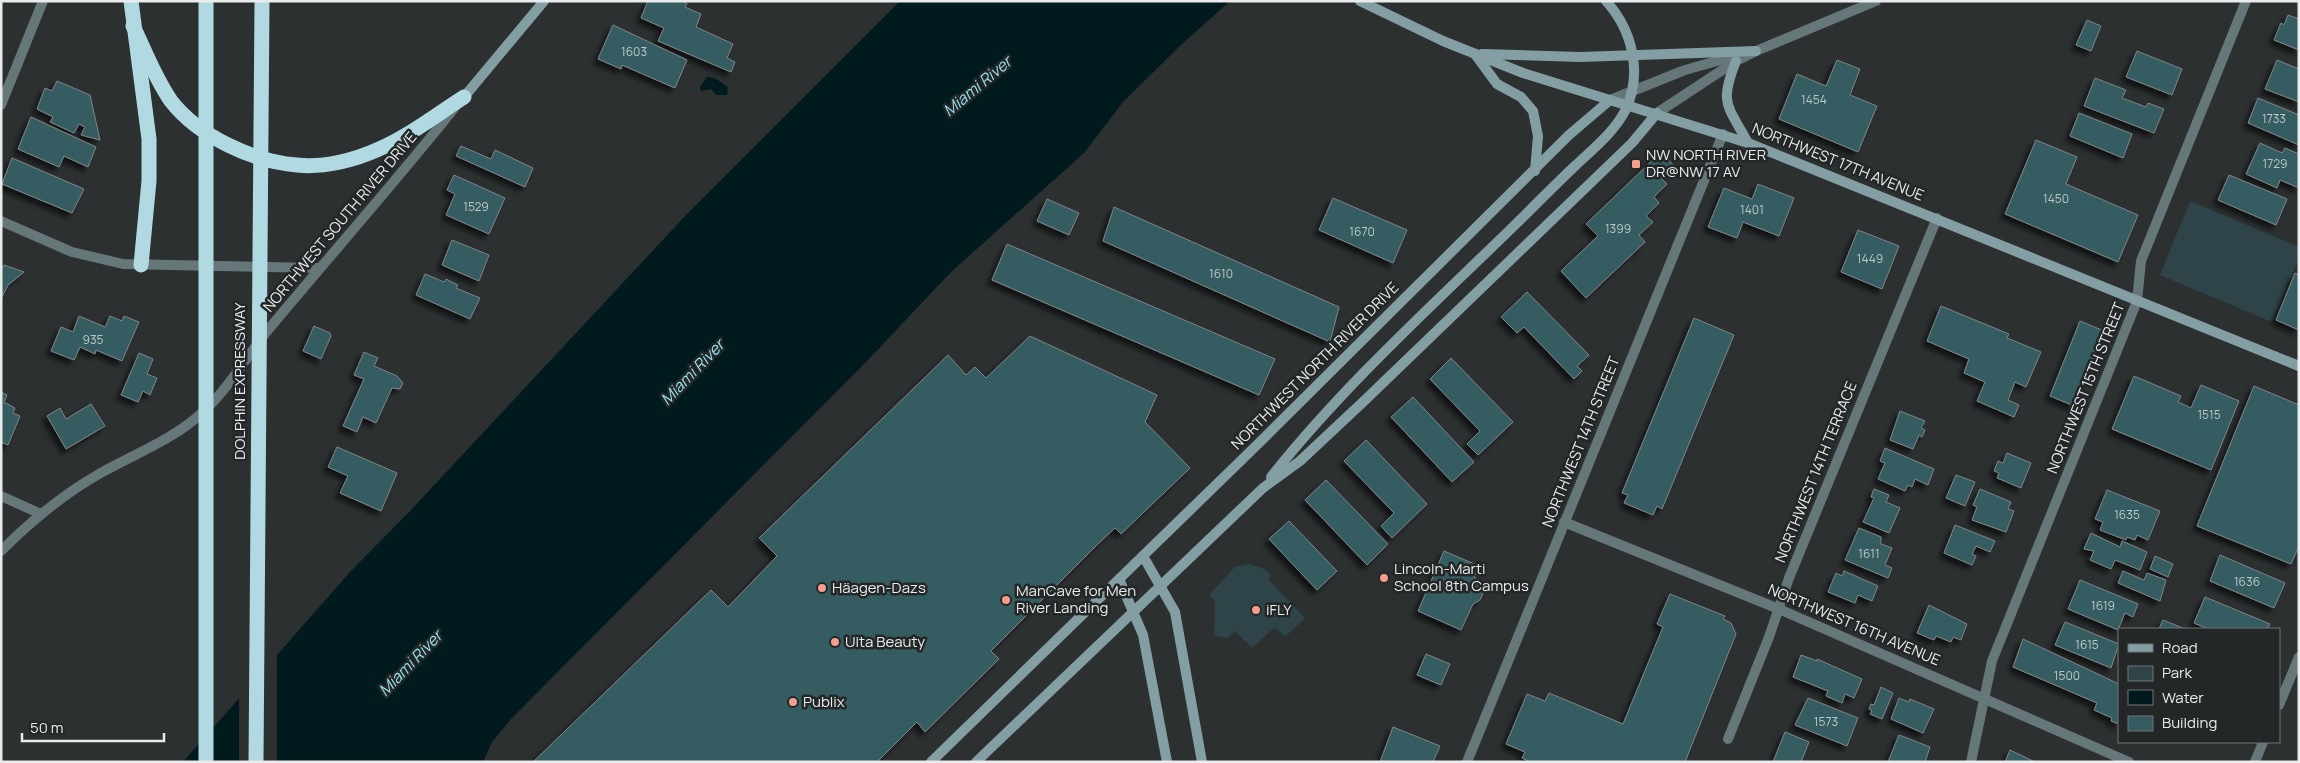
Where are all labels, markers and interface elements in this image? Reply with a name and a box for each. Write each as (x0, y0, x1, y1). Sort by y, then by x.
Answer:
house number: 1603 (621, 43, 647, 60)
water label: Miami River (938, 49, 1018, 121)
house number: 1454 (1801, 91, 1827, 108)
house number: 1733 (2262, 110, 2286, 127)
street label: NORTHWEST 17TH AVENUE (1749, 117, 1927, 206)
street label: NORTHWEST SOUTH RIVER DRIVE (258, 127, 421, 316)
place label: NW NORTH RIVER DR@NW 17 AV (1646, 144, 1766, 182)
house number: 1729 (2263, 155, 2288, 172)
marker: NW NORTH RIVER DR@NW 17 AV (1630, 158, 1642, 170)
house number: 1450 (2043, 190, 2069, 207)
house number: 1529 (463, 198, 489, 215)
house number: 1401 (1740, 201, 1764, 218)
house number: 1399 (1605, 220, 1631, 237)
house number: 1670 (1349, 223, 1375, 240)
house number: 1449 (1857, 250, 1883, 267)
house number: 1610 (1209, 265, 1233, 282)
street label: NORTHWEST NORTH RIVER DRIVE (1226, 277, 1403, 454)
street label: NORTHWEST 15TH STREET (2041, 299, 2130, 477)
street label: DOLPHIN EXPRESSWAY (229, 302, 250, 460)
house number: 935 (82, 331, 104, 348)
water label: Miami River (655, 333, 730, 410)
street label: NORTHWEST 14TH STREET (1537, 353, 1624, 530)
street label: NORTHWEST 14TH TERRACE (1770, 378, 1862, 566)
house number: 1515 (2197, 406, 2221, 423)
house number: 1635 (2114, 506, 2140, 523)
house number: 1611 (1858, 545, 1880, 562)
place label: Lincoln-Marti School 8th Campus (1394, 558, 1529, 596)
marker: Lincoln-Marti School 8th Campus (1378, 572, 1390, 584)
house number: 1636 (2234, 573, 2260, 590)
place label: Häagen-Dazs (832, 577, 926, 598)
street label: NORTHWEST 16TH AVENUE (1765, 579, 1944, 670)
place label: ManCave for Men River Landing (1016, 580, 1136, 618)
marker: Häagen-Dazs (816, 582, 828, 594)
marker: ManCave for Men River Landing (1000, 594, 1012, 606)
house number: 1619 (2091, 597, 2115, 614)
place label: iFLY (1266, 599, 1292, 620)
marker: iFLY (1250, 604, 1262, 616)
water label: Miami River (373, 624, 448, 701)
legend (2118, 628, 2280, 743)
place label: Ulta Beauty (845, 631, 925, 652)
marker: Ulta Beauty (829, 636, 841, 648)
house number: 1615 (2075, 636, 2099, 653)
text: Road (2162, 637, 2198, 658)
text: Park (2162, 662, 2192, 683)
house number: 1500 (2054, 667, 2080, 684)
text: Water (2162, 687, 2204, 708)
place label: Publix (803, 691, 845, 712)
marker: Publix (787, 696, 799, 708)
scale bar (22, 710, 165, 742)
text: Building (2162, 712, 2217, 733)
house number: 1573 (1814, 713, 1838, 730)
text: 50 m (30, 717, 64, 738)

